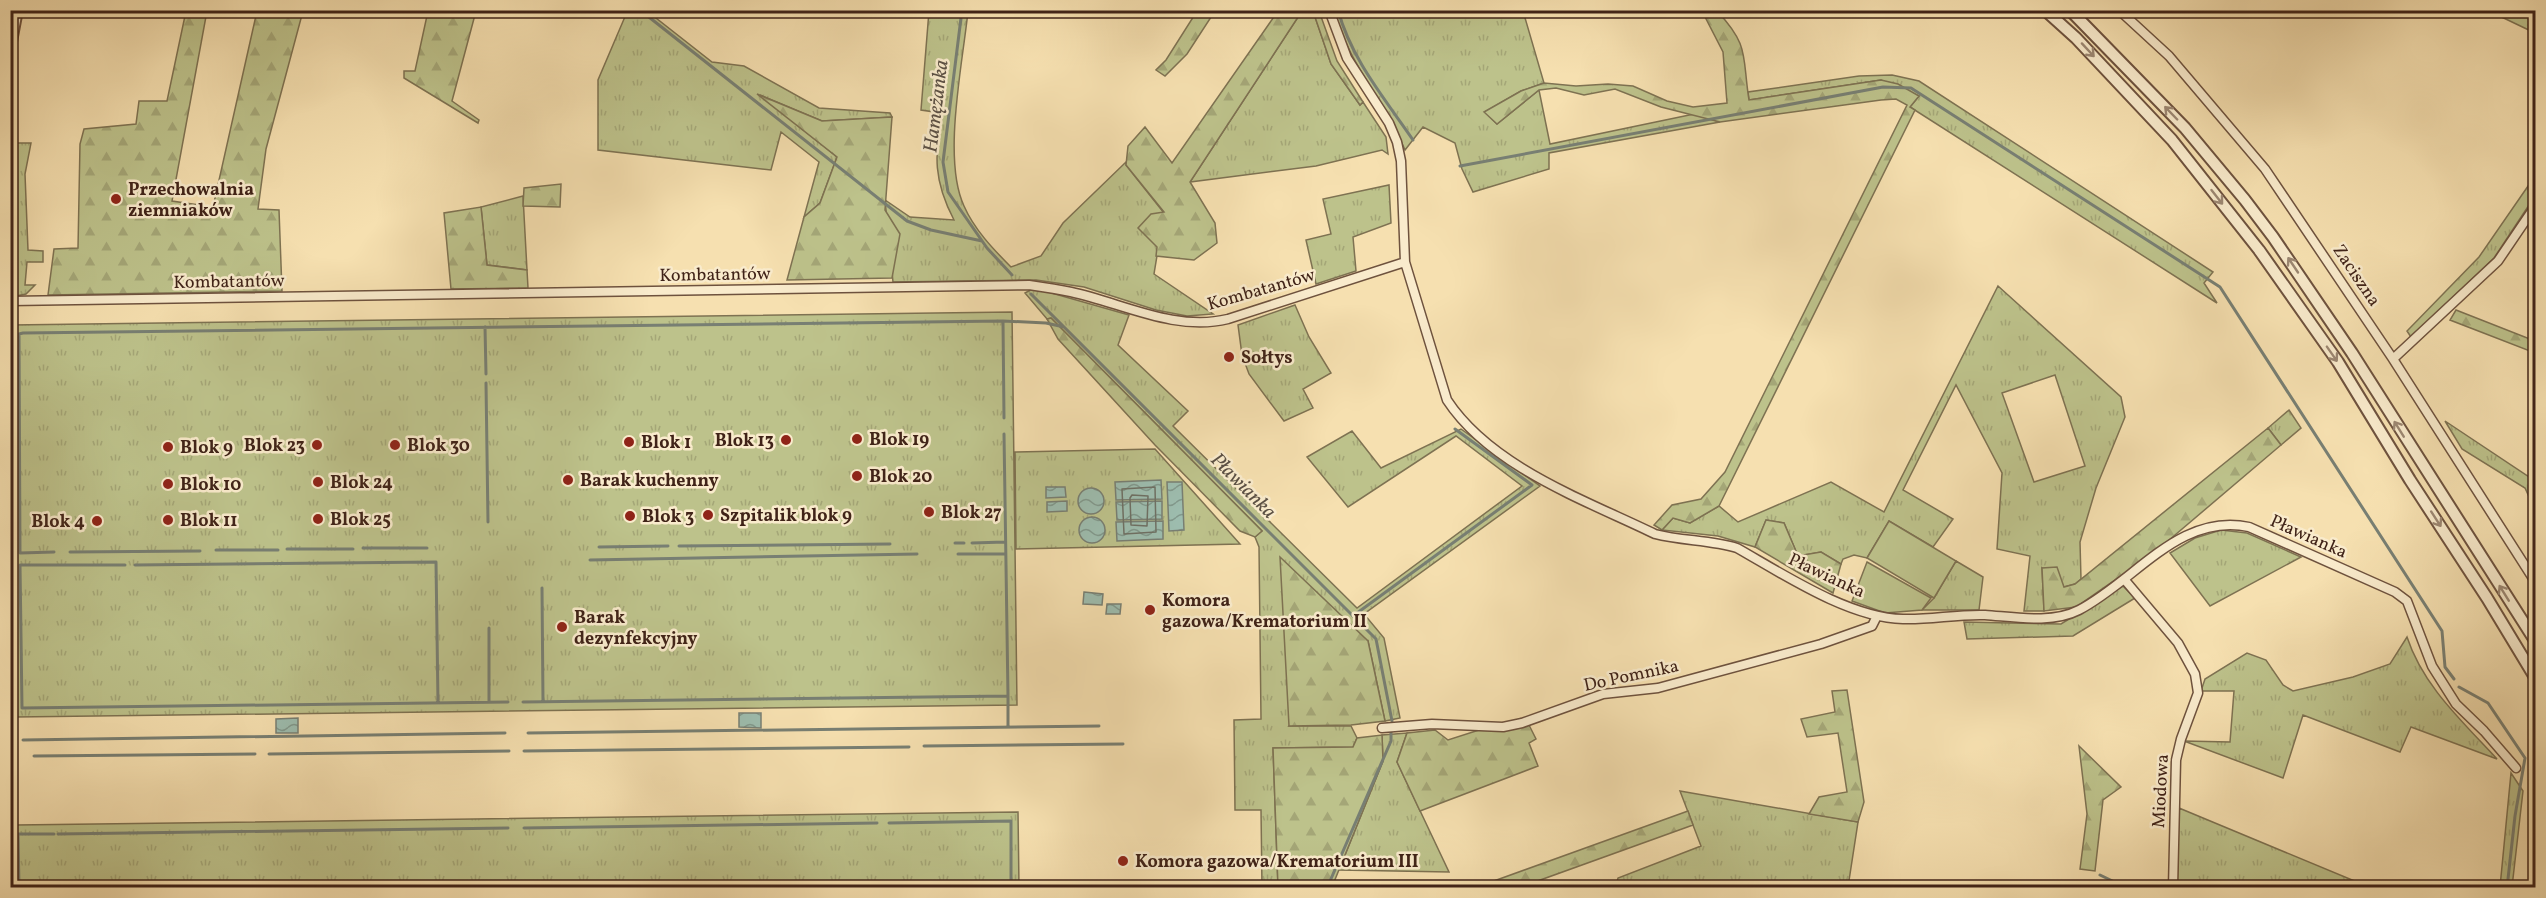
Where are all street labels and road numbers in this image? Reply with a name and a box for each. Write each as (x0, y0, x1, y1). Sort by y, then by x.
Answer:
street label: Zaciszna (2326, 240, 2386, 312)
street label: Kombatantów (659, 262, 771, 289)
street label: Kombatantów (1205, 263, 1318, 318)
street label: Kombatantów (173, 269, 285, 296)
street label: Pławianka (2266, 509, 2351, 565)
street label: Pławianka (1784, 548, 1869, 605)
street label: Do Pomnika (1581, 654, 1681, 699)
street label: Miodowa (2147, 753, 2176, 829)

